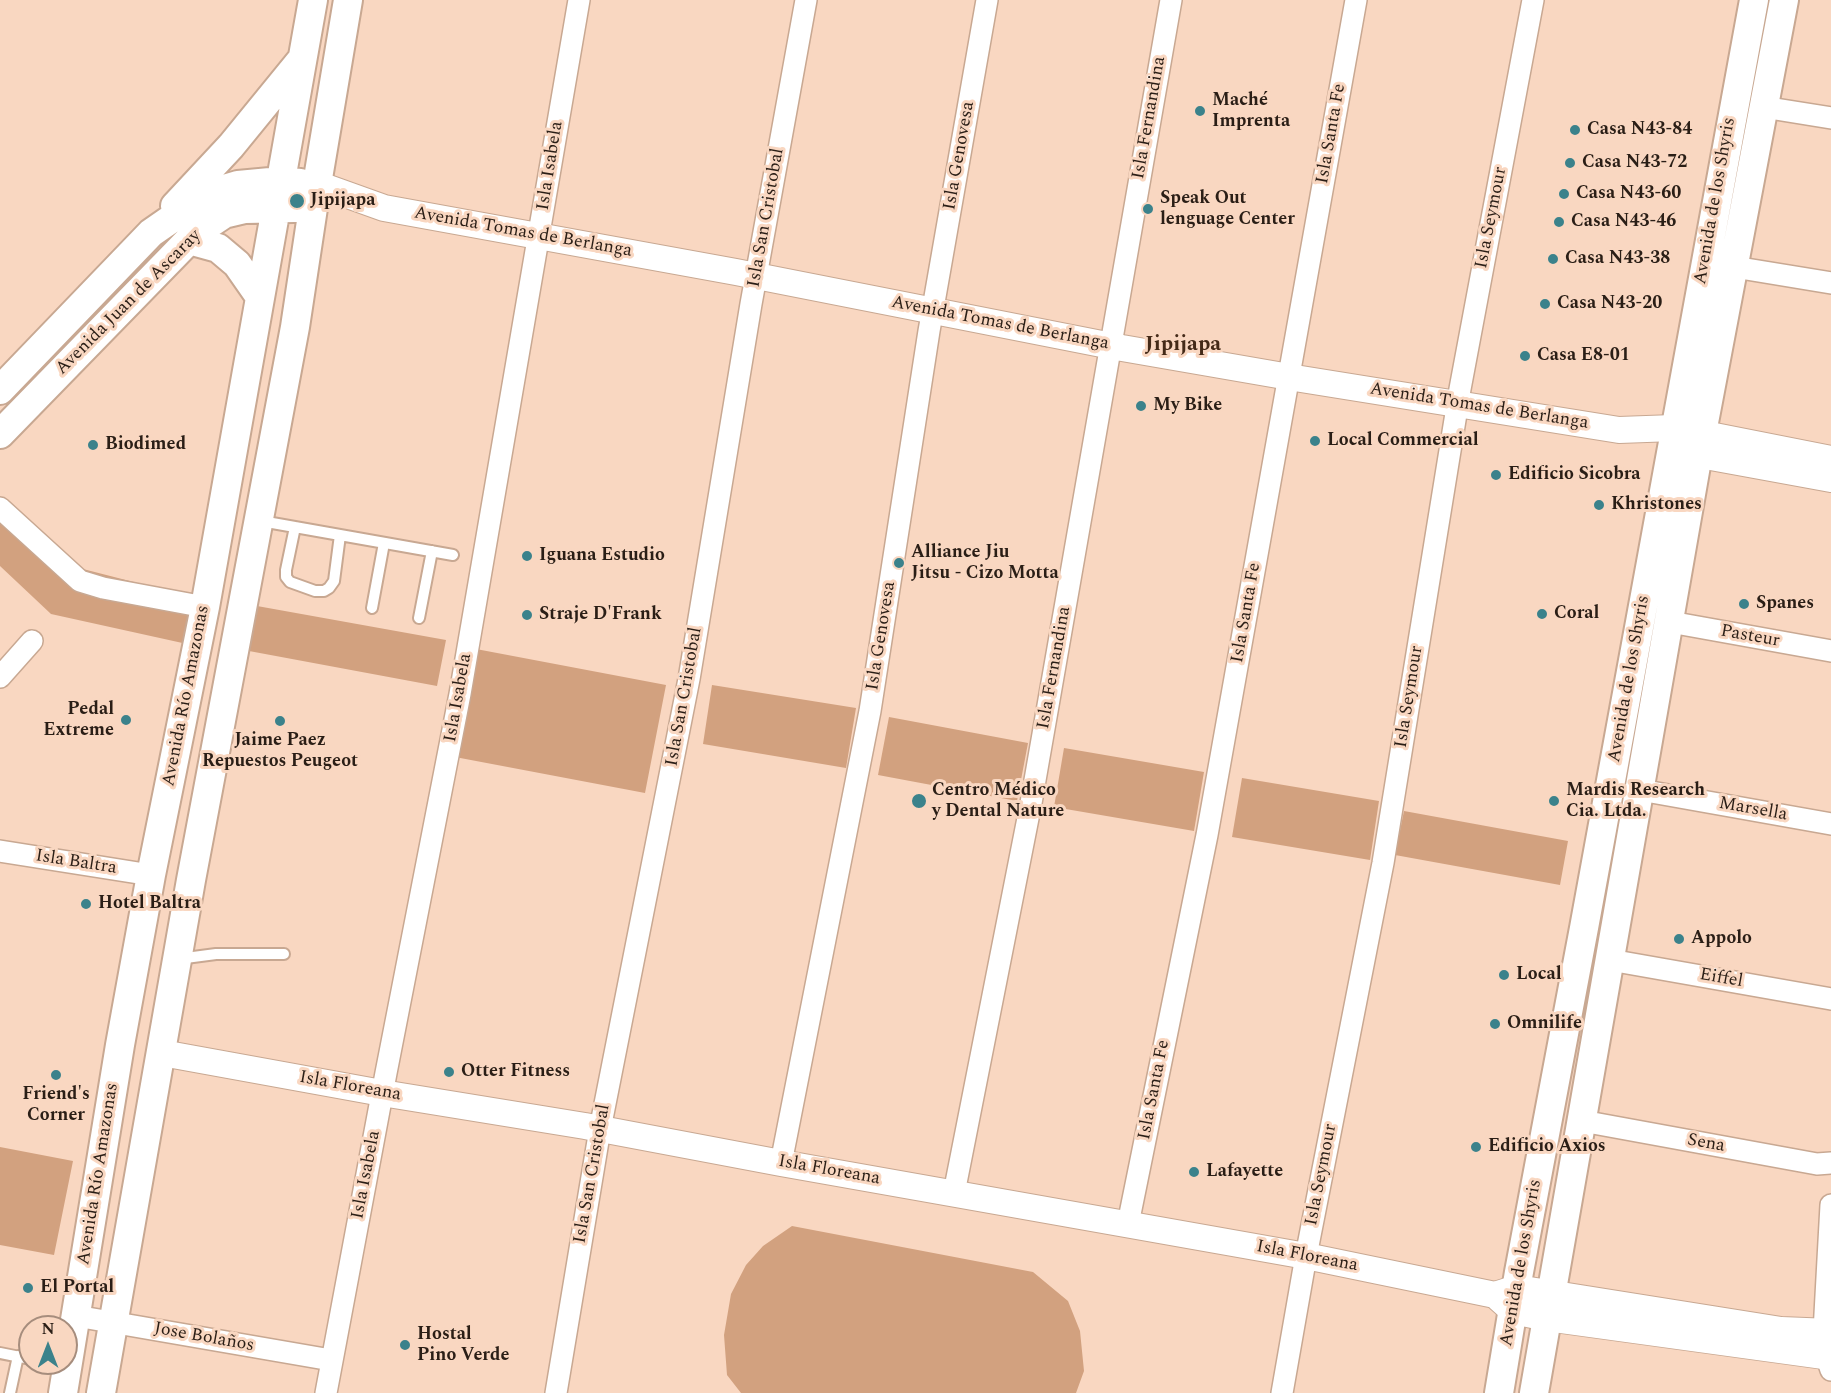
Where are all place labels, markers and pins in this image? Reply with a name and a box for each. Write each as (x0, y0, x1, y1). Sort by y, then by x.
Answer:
place label: Maché Imprenta (1212, 90, 1290, 132)
marker: Maché Imprenta (1193, 104, 1207, 118)
place label: Casa N43-84 (1587, 119, 1692, 141)
marker: Casa N43-84 (1568, 123, 1582, 137)
place label: Casa N43-72 (1582, 152, 1687, 174)
marker: Casa N43-72 (1563, 156, 1577, 170)
place label: Casa N43-60 (1576, 183, 1681, 205)
marker: Casa N43-60 (1557, 187, 1571, 201)
place label: Speak Out lenguage Center (1160, 188, 1295, 230)
place label: Jipijapa (310, 190, 375, 212)
marker: Jipijapa (288, 192, 306, 210)
marker: Speak Out lenguage Center (1141, 202, 1155, 216)
place label: Casa N43-46 (1571, 211, 1676, 233)
marker: Casa N43-46 (1552, 215, 1566, 229)
place label: Casa N43-38 (1565, 248, 1670, 270)
marker: Casa N43-38 (1546, 252, 1560, 266)
place label: Casa N43-20 (1557, 293, 1662, 315)
marker: Casa N43-20 (1538, 297, 1552, 311)
place label: Casa E8-01 (1537, 345, 1630, 367)
marker: Casa E8-01 (1518, 349, 1532, 363)
place label: My Bike (1153, 395, 1222, 417)
marker: My Bike (1134, 399, 1148, 413)
place label: Local Commercial (1327, 430, 1479, 452)
place label: Biodimed (105, 434, 186, 456)
marker: Local Commercial (1308, 434, 1322, 448)
marker: Biodimed (86, 438, 100, 452)
place label: Edificio Sicobra (1508, 464, 1641, 486)
marker: Edificio Sicobra (1489, 468, 1503, 482)
place label: Khristones (1611, 494, 1702, 516)
marker: Khristones (1592, 498, 1606, 512)
place label: Alliance Jiu Jitsu - Cizo Motta (911, 542, 1059, 584)
place label: Iguana Estudio (539, 545, 665, 567)
marker: Iguana Estudio (520, 549, 534, 563)
marker: Alliance Jiu Jitsu - Cizo Motta (892, 556, 906, 570)
place label: Spanes (1756, 593, 1814, 615)
marker: Spanes (1737, 597, 1751, 611)
place label: Coral (1554, 603, 1599, 625)
place label: Straje D'Frank (539, 604, 662, 626)
marker: Coral (1535, 607, 1549, 621)
marker: Straje D'Frank (520, 608, 534, 622)
place label: Pedal Extreme (43, 699, 114, 742)
marker: Pedal Extreme (119, 713, 133, 727)
marker: Jaime Paez Repuestos Peugeot (273, 714, 287, 728)
place label: Jaime Paez Repuestos Peugeot (202, 730, 358, 772)
place label: Centro Médico y Dental Nature (932, 780, 1064, 822)
place label: Mardis Research Cia. Ltda. (1566, 780, 1705, 822)
marker: Centro Médico y Dental Nature (910, 792, 928, 810)
marker: Mardis Research Cia. Ltda. (1547, 794, 1561, 808)
place label: Hotel Baltra (98, 893, 201, 915)
marker: Hotel Baltra (79, 897, 93, 911)
place label: Appolo (1691, 928, 1752, 950)
marker: Appolo (1672, 932, 1686, 946)
place label: Local (1516, 964, 1562, 986)
marker: Local (1497, 968, 1511, 982)
place label: Omnilife (1507, 1013, 1582, 1035)
marker: Omnilife (1488, 1017, 1502, 1031)
place label: Otter Fitness (461, 1061, 570, 1083)
marker: Otter Fitness (442, 1065, 456, 1079)
marker: Friend's Corner (49, 1068, 63, 1082)
place label: Friend's Corner (22, 1084, 90, 1126)
place label: Edificio Axios (1488, 1136, 1606, 1158)
marker: Edificio Axios (1469, 1140, 1483, 1154)
place label: Lafayette (1206, 1161, 1283, 1183)
marker: Lafayette (1187, 1165, 1201, 1179)
place label: El Portal (40, 1277, 114, 1299)
marker: El Portal (21, 1281, 35, 1295)
place label: Hostal Pino Verde (417, 1324, 509, 1366)
marker: Hostal Pino Verde (398, 1338, 412, 1352)

